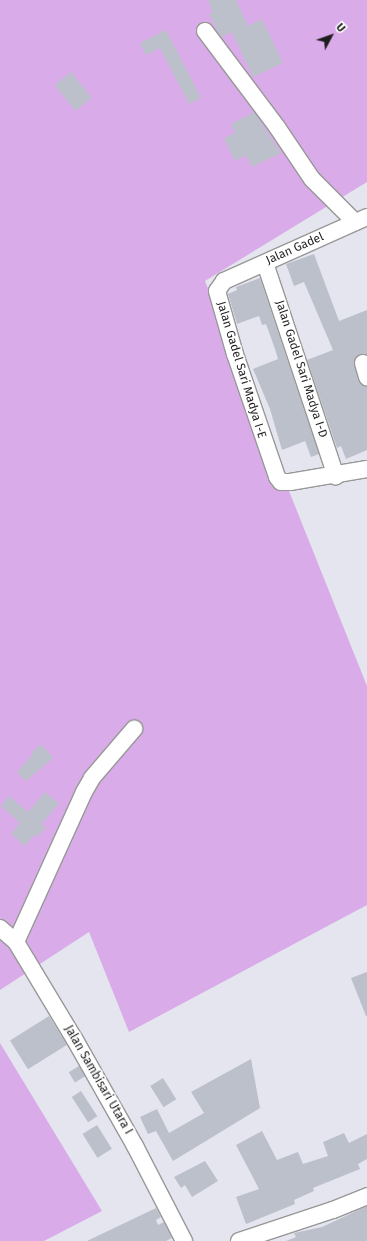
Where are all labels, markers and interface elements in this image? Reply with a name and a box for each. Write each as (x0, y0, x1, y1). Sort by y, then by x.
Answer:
north arrow (311, 16, 351, 56)
text: U (333, 21, 348, 35)
street label: Jalan Gadel (264, 230, 326, 268)
street label: Jalan Gadel Sari Madya I-D (272, 298, 330, 440)
street label: Jalan Gadel Sari Madya I-E (213, 300, 269, 440)
street label: Jalan Sambisari Utara I (61, 1023, 135, 1137)

